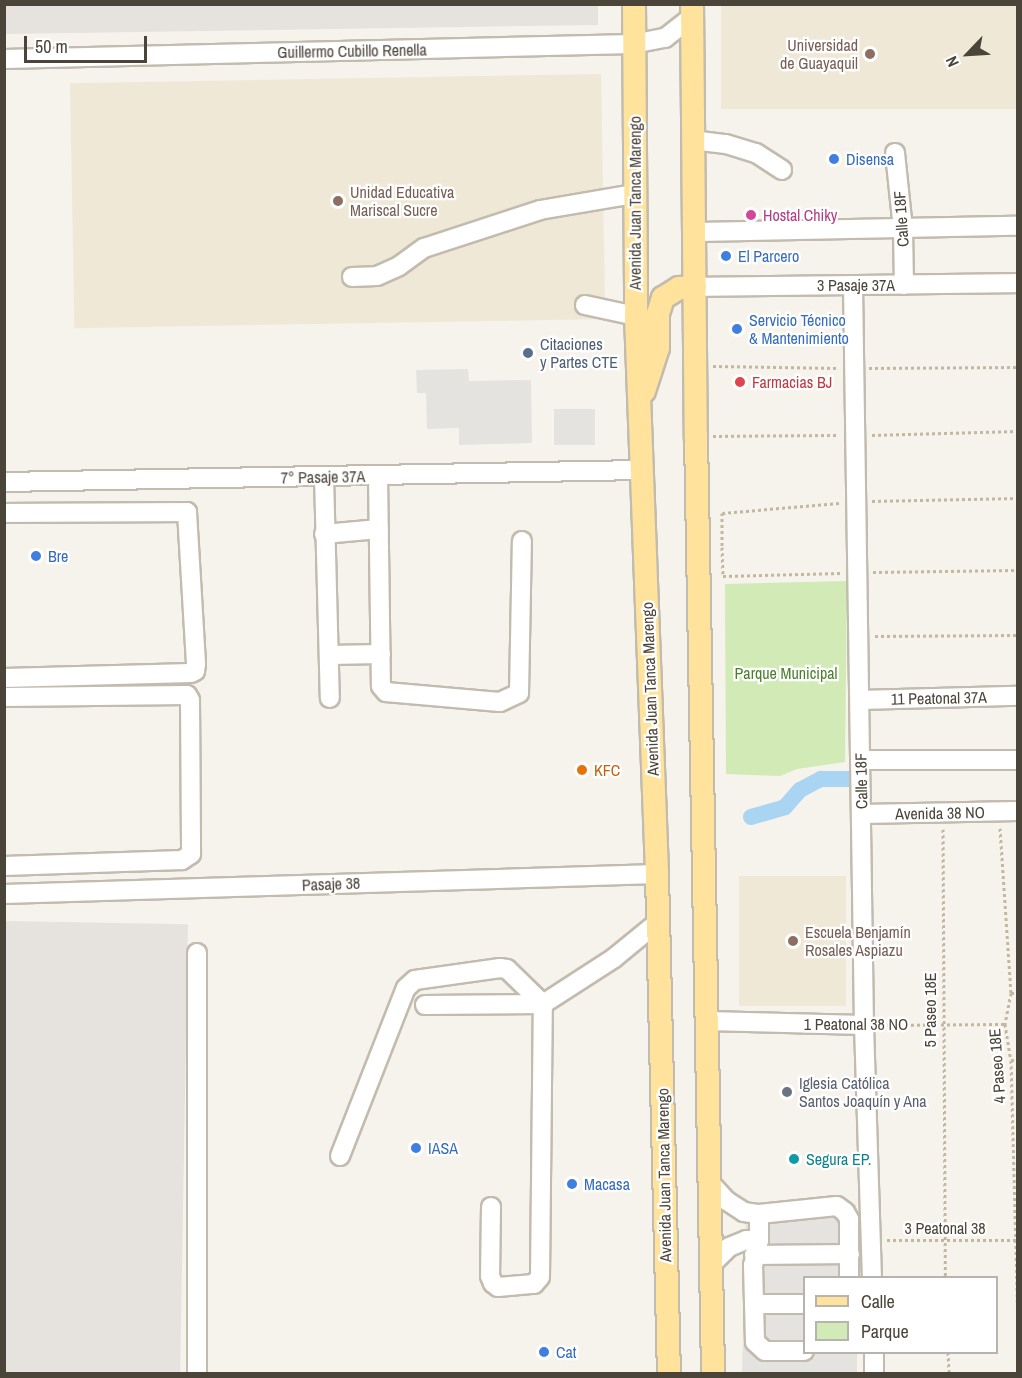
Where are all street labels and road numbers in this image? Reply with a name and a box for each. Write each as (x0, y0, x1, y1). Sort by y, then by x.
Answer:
street label: Guillermo Cubillo Renella (277, 40, 427, 62)
street label: Avenida Juan Tanca Marengo (625, 116, 645, 290)
street label: Calle 18F (889, 190, 913, 248)
street label: 3 Pasaje 37A (817, 275, 895, 295)
street label: 7° Pasaje 37A (281, 467, 365, 487)
street label: Avenida Juan Tanca Marengo (637, 602, 663, 776)
street label: 11 Peatonal 37A (891, 688, 987, 708)
street label: Calle 18F (851, 753, 871, 809)
street label: Avenida 38 NO (895, 803, 985, 823)
street label: Pasaje 38 (302, 873, 360, 895)
street label: 5 Paseo 18E (920, 972, 940, 1048)
street label: 1 Peatonal 38 NO (804, 1014, 908, 1034)
street label: 4 Paseo 18E (985, 1028, 1009, 1104)
street label: Avenida Juan Tanca Marengo (653, 1088, 675, 1262)
street label: 3 Peatonal 38 (905, 1218, 985, 1238)

